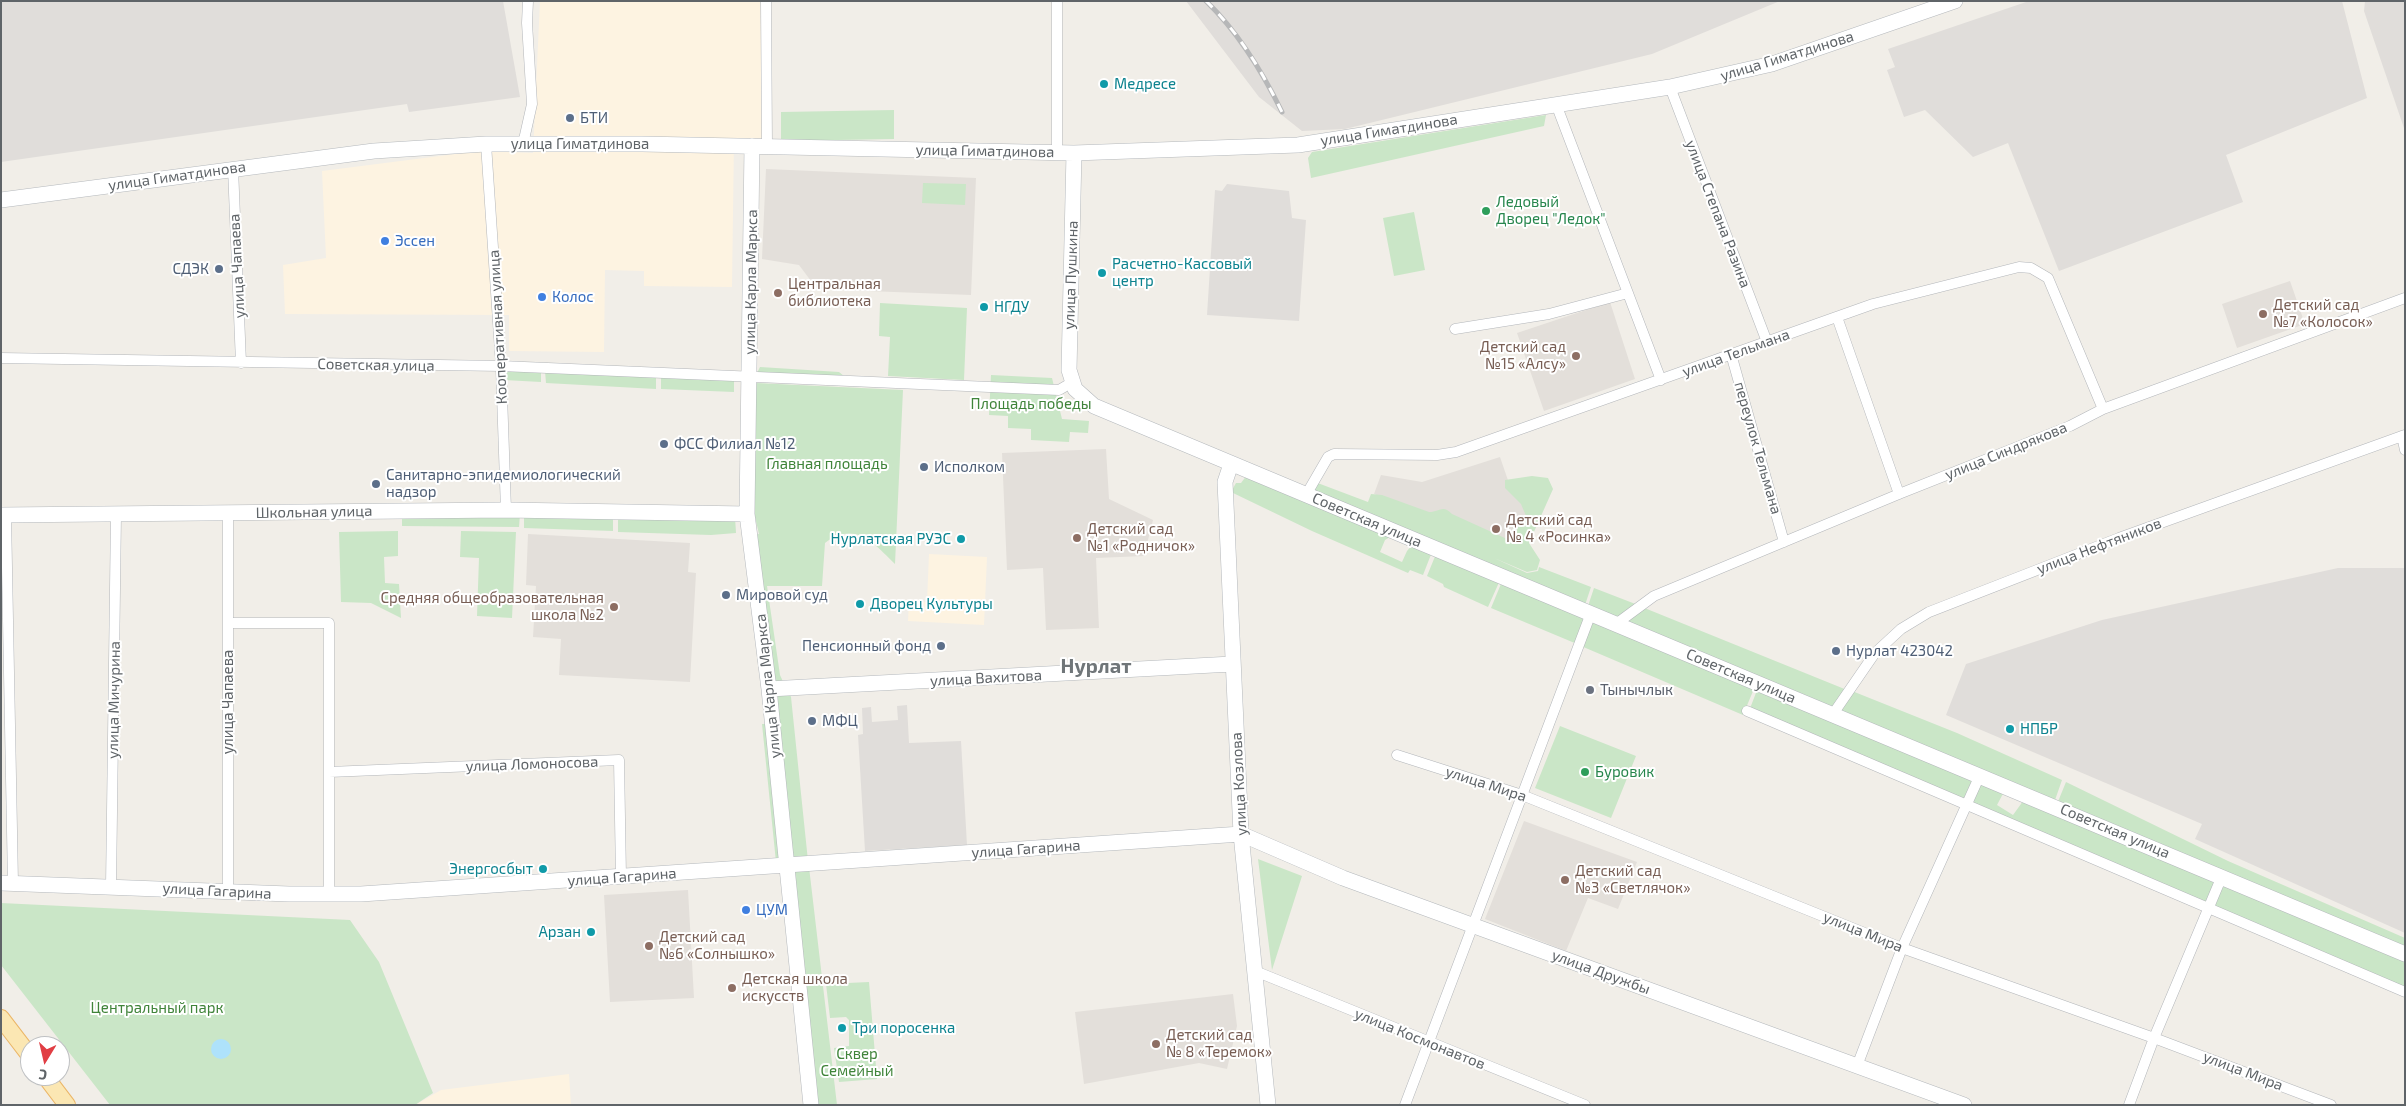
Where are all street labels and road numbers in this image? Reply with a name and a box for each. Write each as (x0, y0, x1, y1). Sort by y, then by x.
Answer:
street label: улица Гиматдинова (1718, 27, 1856, 85)
street label: улица Гиматдинова (1319, 110, 1459, 150)
street label: улица Гиматдинова (511, 135, 649, 153)
street label: улица Степана Разина (1682, 138, 1754, 290)
street label: улица Гиматдинова (916, 141, 1054, 161)
street label: улица Гиматдинова (107, 157, 247, 195)
street label: улица Карла Маркса (741, 209, 761, 355)
street label: улица Чапаева (225, 213, 249, 319)
street label: улица Пушкина (1060, 220, 1082, 330)
street label: Кооперативная улица (485, 249, 511, 405)
street label: улица Тельмана (1680, 325, 1792, 381)
street label: Советская улица (317, 355, 435, 375)
street label: переулок Тельмана (1730, 380, 1786, 516)
street label: улица Синдрякова (1942, 418, 2070, 484)
street label: Советская улица (1309, 489, 1425, 551)
street label: Школьная улица (255, 502, 373, 522)
street label: улица Нефтяников (2034, 514, 2164, 578)
street label: улица Карла Маркса (751, 613, 785, 759)
street label: улица Мичурина (104, 641, 124, 759)
street label: Советская улица (1683, 645, 1799, 707)
street label: улица Чапаева (219, 650, 237, 754)
street label: улица Вахитова (930, 666, 1042, 690)
street label: улица Козлова (1227, 732, 1251, 836)
street label: улица Ломоносова (465, 753, 599, 775)
street label: улица Мира (1443, 762, 1529, 806)
street label: Советская улица (2057, 800, 2173, 862)
street label: улица Гагарина (971, 836, 1081, 862)
street label: улица Гагарина (567, 864, 677, 890)
street label: улица Гагарина (162, 879, 272, 903)
street label: улица Мира (1821, 908, 1905, 956)
street label: улица Дружбы (1549, 946, 1653, 998)
street label: улица Космонавтов (1352, 1005, 1488, 1073)
street label: улица Мира (2200, 1048, 2286, 1094)

